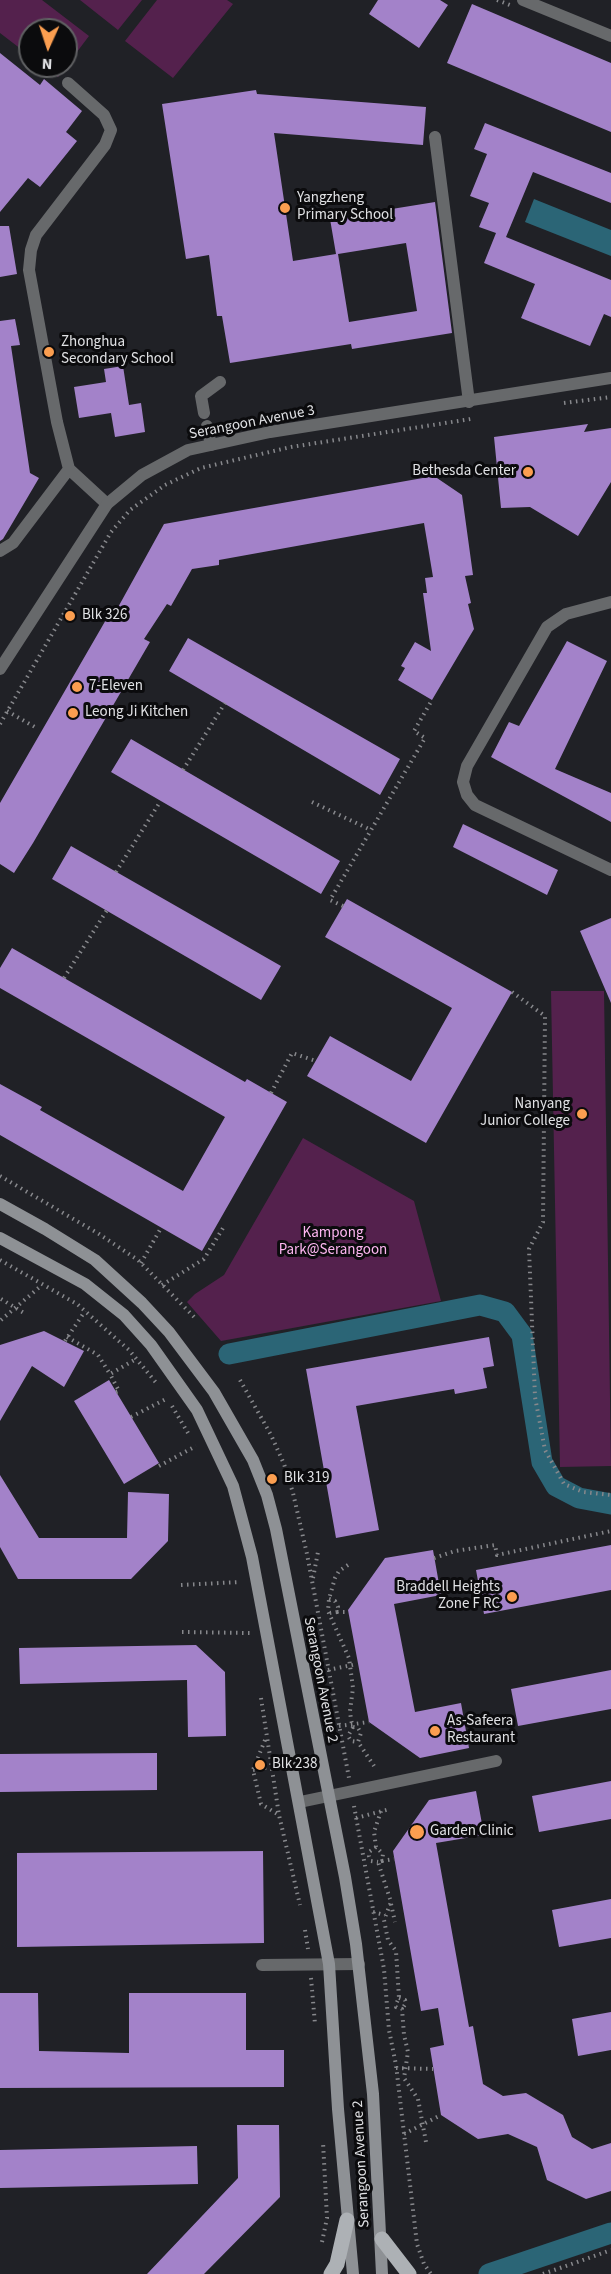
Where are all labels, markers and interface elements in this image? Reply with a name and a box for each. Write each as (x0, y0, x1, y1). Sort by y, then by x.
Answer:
north arrow (18, 18, 78, 78)
text: N (41, 53, 53, 75)
place label: Yangzheng Primary School (297, 190, 393, 225)
marker: Yangzheng Primary School (278, 201, 292, 215)
place label: Zhonghua Secondary School (61, 334, 174, 369)
marker: Zhonghua Secondary School (42, 345, 56, 359)
street label: Serangoon Avenue 3 (188, 402, 316, 444)
place label: Bethesda Center (412, 463, 516, 481)
marker: Bethesda Center (521, 465, 535, 479)
place label: Blk 326 (82, 607, 127, 625)
marker: Blk 326 (63, 609, 77, 623)
place label: 7-Eleven (89, 678, 143, 696)
marker: 7-Eleven (70, 680, 84, 694)
place label: Leong Ji Kitchen (85, 704, 188, 722)
marker: Leong Ji Kitchen (66, 706, 80, 720)
place label: Nanyang Junior College (480, 1096, 570, 1131)
marker: Nanyang Junior College (575, 1107, 589, 1121)
park label: Kampong Park@Serangoon (279, 1225, 387, 1260)
place label: Blk 319 (284, 1470, 329, 1488)
marker: Blk 319 (265, 1472, 279, 1486)
place label: Braddell Heights Zone F RC (396, 1579, 500, 1614)
marker: Braddell Heights Zone F RC (505, 1590, 519, 1604)
street label: Serangoon Avenue 2 (299, 1616, 341, 1744)
place label: As-Safeera Restaurant (447, 1713, 515, 1748)
marker: As-Safeera Restaurant (428, 1724, 442, 1738)
place label: Blk 238 (272, 1756, 317, 1774)
marker: Blk 238 (253, 1758, 267, 1772)
marker: Garden Clinic (408, 1823, 426, 1841)
place label: Garden Clinic (430, 1823, 514, 1841)
street label: Serangoon Avenue 2 (350, 2100, 374, 2228)

